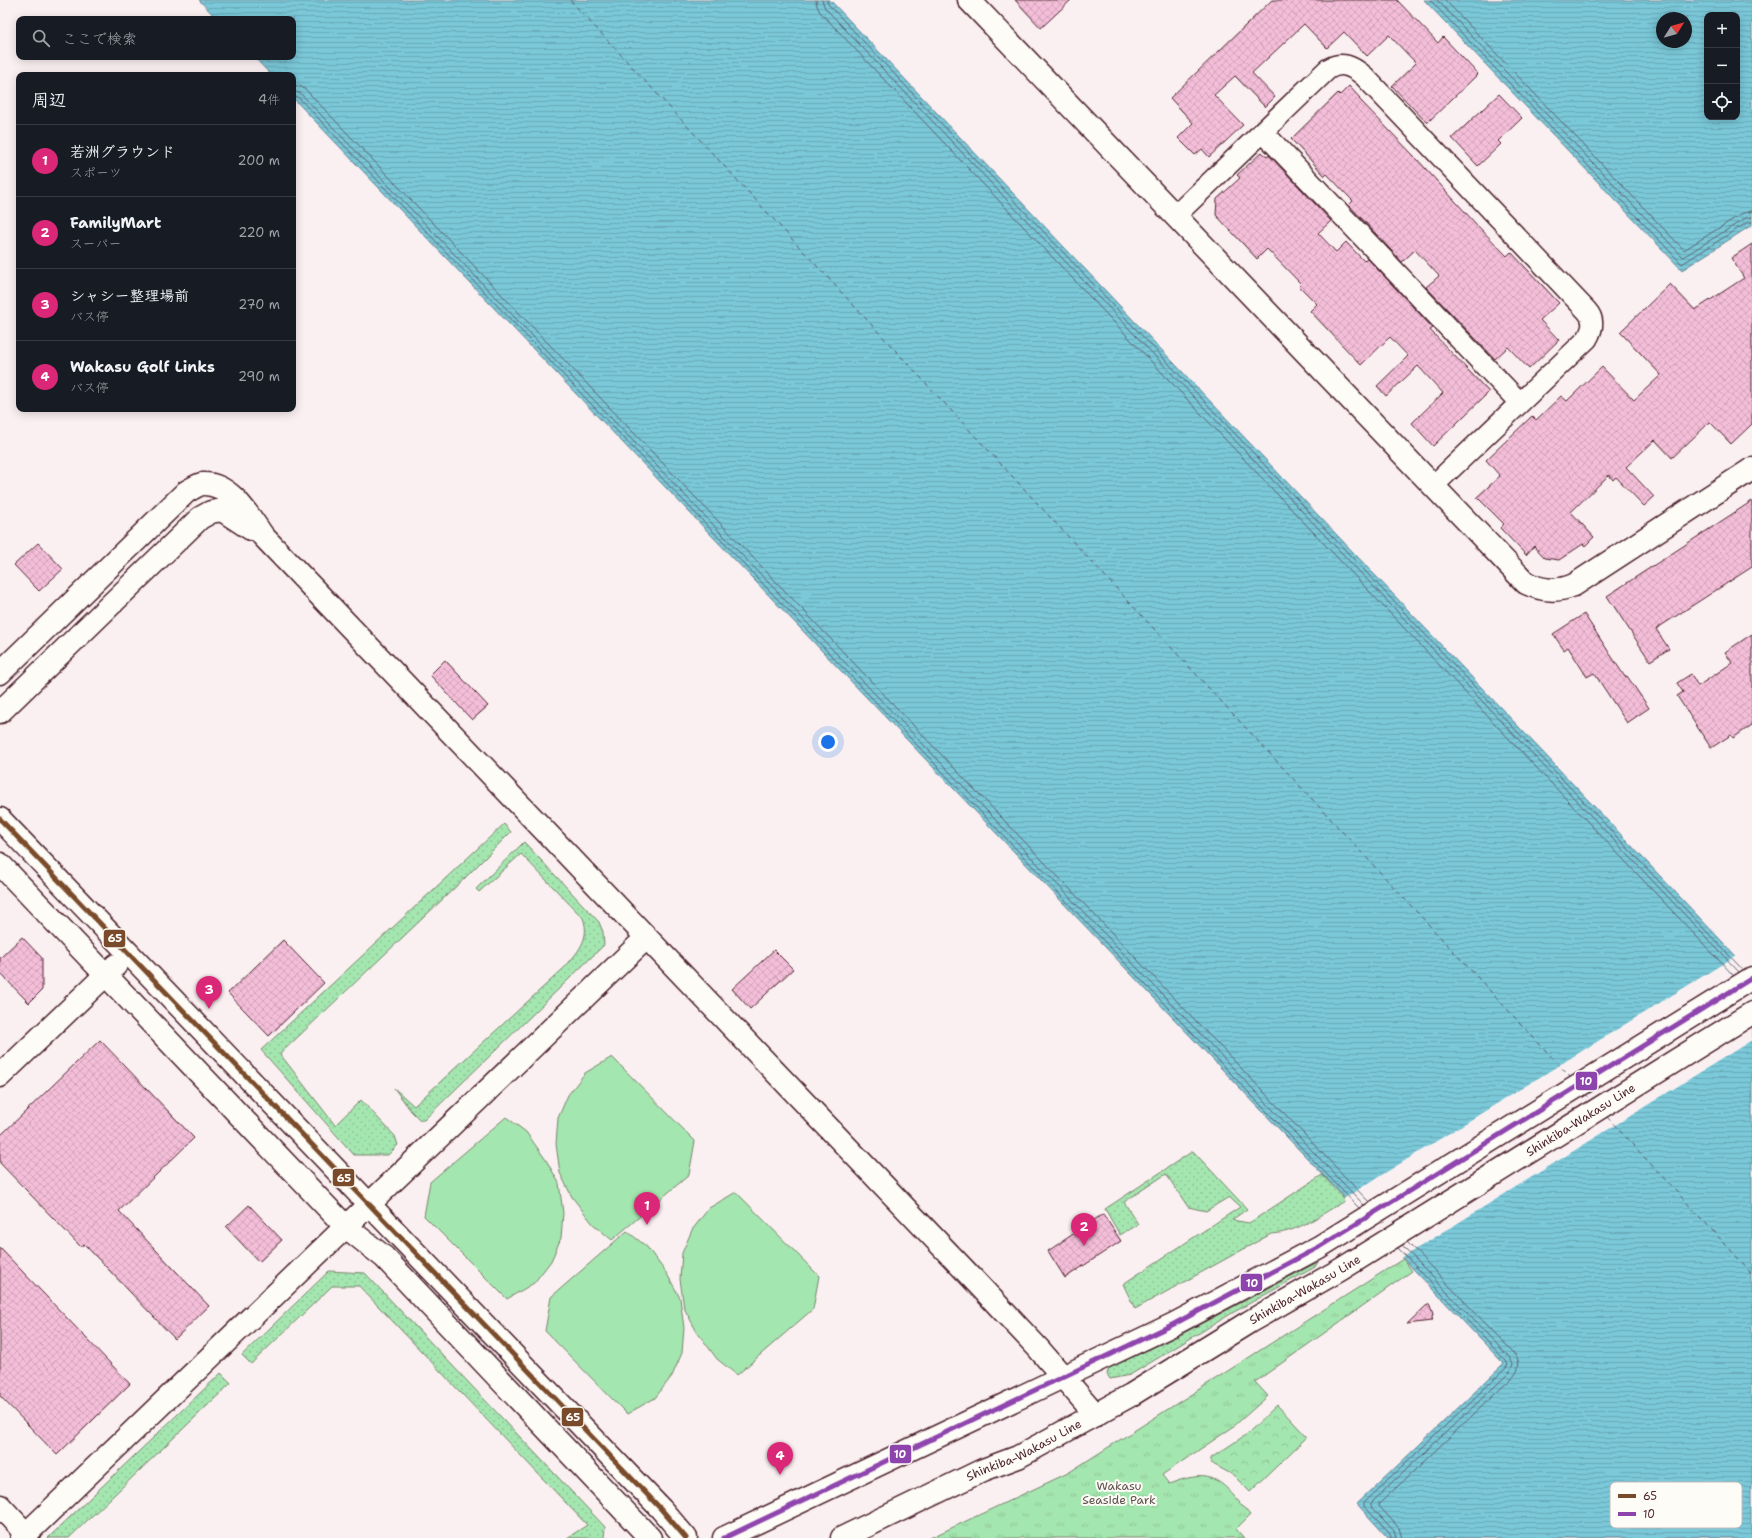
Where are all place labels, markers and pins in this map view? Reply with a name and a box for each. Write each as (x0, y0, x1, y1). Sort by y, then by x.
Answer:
pin: 3 (196, 976, 222, 1009)
pin: 1 (634, 1192, 660, 1225)
pin: 2 (1071, 1213, 1097, 1246)
pin: 4 (767, 1442, 793, 1475)

